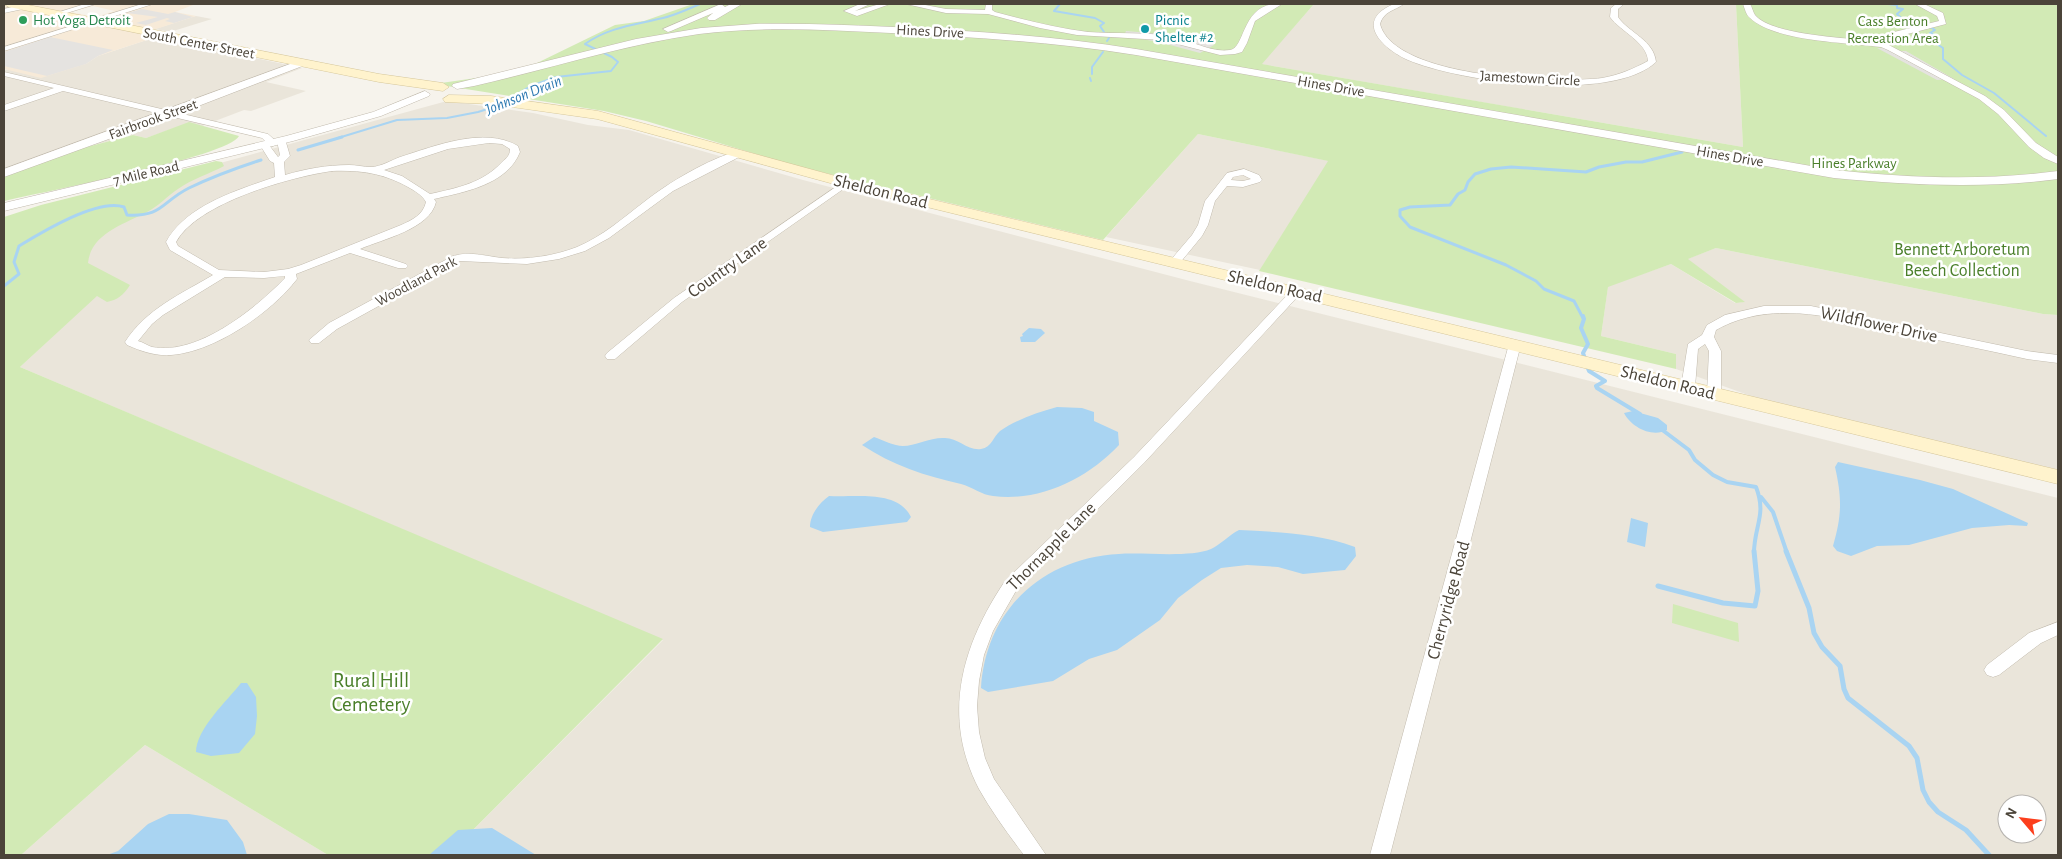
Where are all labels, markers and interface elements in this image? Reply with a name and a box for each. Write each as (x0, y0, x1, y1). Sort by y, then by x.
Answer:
place label: Hot Yoga Detroit (33, 13, 131, 28)
place label: Picnic Shelter #2 (1155, 13, 1214, 45)
marker: Hot Yoga Detroit (17, 14, 29, 26)
park label: Cass Benton Recreation Area (1847, 14, 1939, 46)
street label: Hines Drive (896, 22, 964, 41)
marker: Picnic Shelter #2 (1139, 23, 1151, 35)
street label: South Center Street (142, 25, 256, 62)
street label: Jamestown Circle (1479, 68, 1581, 89)
water label: Johnson Drain (482, 72, 564, 118)
street label: Hines Drive (1296, 73, 1366, 100)
street label: Fairbrook Street (107, 96, 200, 142)
street label: Hines Drive (1695, 143, 1765, 170)
park label: Hines Parkway (1811, 156, 1897, 171)
street label: 7 Mile Road (112, 159, 181, 188)
street label: Sheldon Road (832, 172, 930, 212)
street label: Country Lane (685, 234, 770, 302)
park label: Bennett Arboretum Beech Collection (1894, 241, 2030, 280)
street label: Woodland Park (373, 254, 459, 309)
street label: Sheldon Road (1226, 267, 1324, 307)
street label: Wildflower Drive (1819, 304, 1939, 346)
street label: Sheldon Road (1619, 363, 1717, 403)
street label: Thornapple Lane (1004, 499, 1100, 595)
street label: Cherryridge Road (1424, 539, 1473, 661)
park label: Rural Hill Cemetery (332, 670, 410, 715)
north arrow (1997, 794, 2047, 844)
text: N (2003, 806, 2020, 821)

